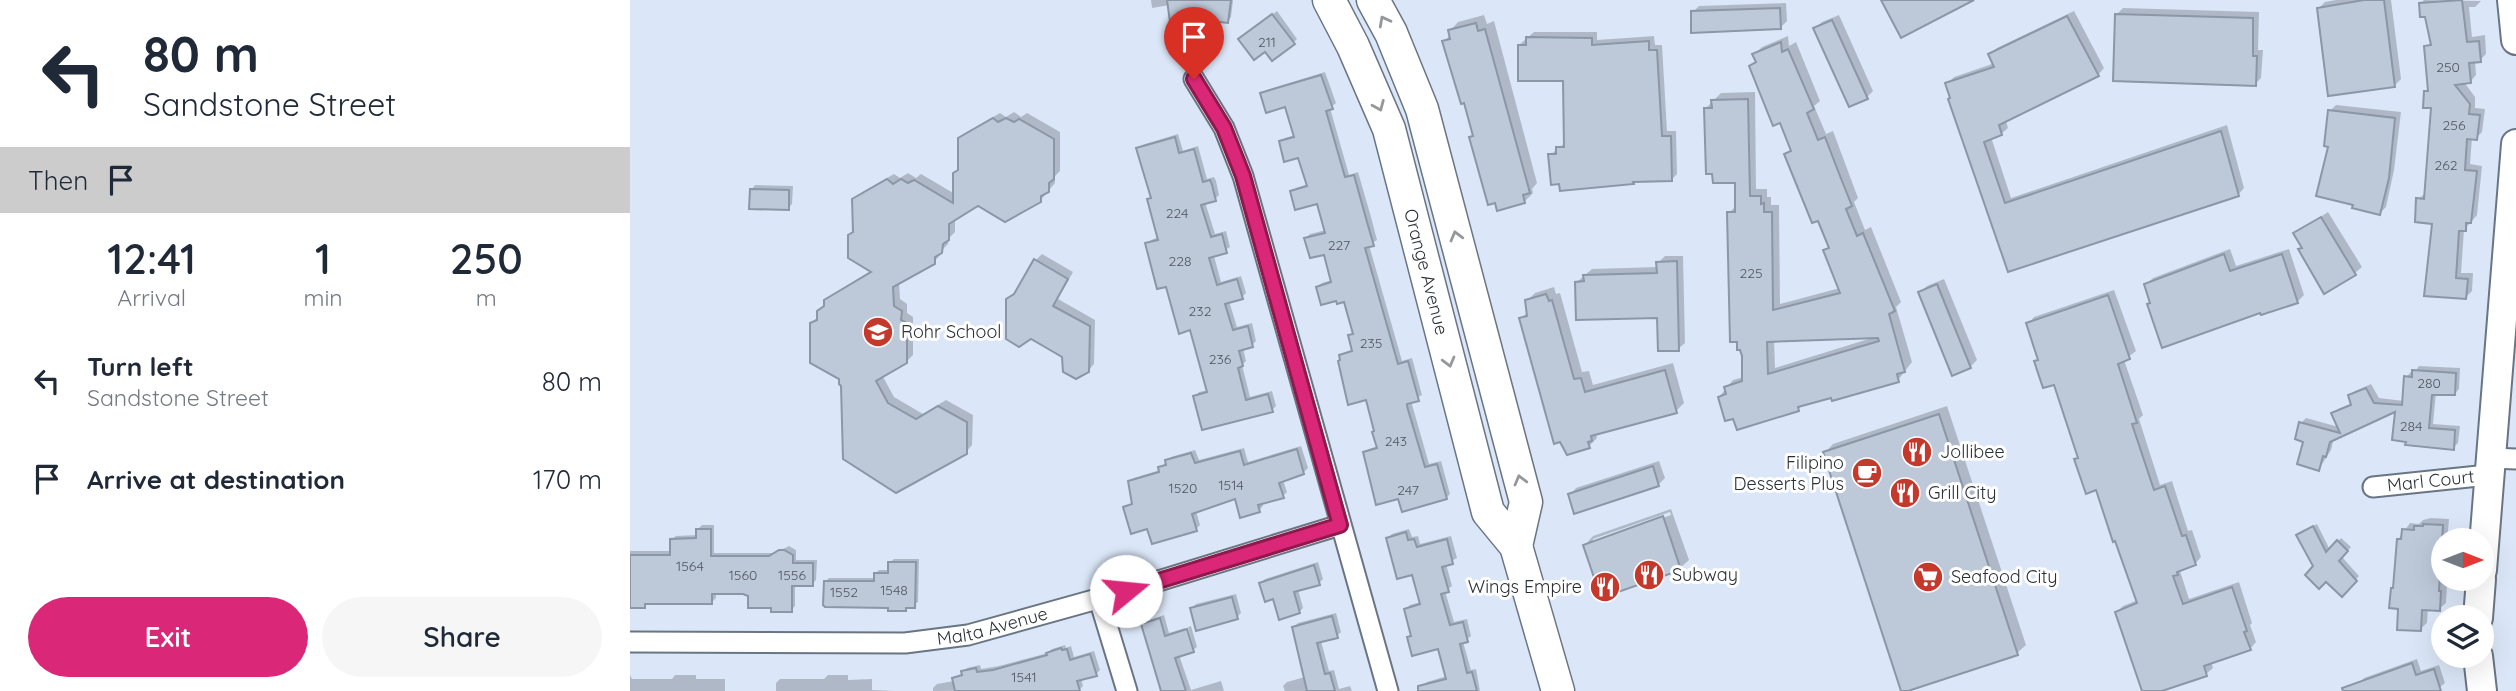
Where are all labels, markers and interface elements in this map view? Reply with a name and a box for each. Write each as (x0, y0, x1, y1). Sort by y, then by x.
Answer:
pin (1164, 7, 1224, 79)
one-way arrow (1379, 15, 1392, 28)
icon: arrive (1175, 18, 1213, 56)
text: 80 m (143, 23, 259, 84)
icon: left (28, 28, 119, 119)
house number: 211 (1258, 33, 1276, 51)
house number: 250 (2436, 58, 2460, 76)
text: Sandstone Street (143, 84, 396, 124)
one-way arrow (1371, 99, 1385, 111)
house number: 256 (2443, 116, 2466, 134)
house number: 262 (2434, 156, 2458, 174)
icon: arrive (102, 161, 140, 199)
text: Then (28, 164, 88, 197)
house number: 224 (1166, 204, 1188, 222)
street label: Orange Avenue (1399, 206, 1454, 337)
one-way arrow (1450, 230, 1464, 242)
text: 12:41 (107, 232, 196, 285)
text: 1 (315, 232, 331, 285)
text: 250 (450, 232, 523, 285)
house number: 227 (1328, 236, 1350, 254)
house number: 228 (1168, 252, 1192, 270)
house number: 225 (1739, 264, 1763, 282)
text: Arrival (117, 283, 186, 312)
text: min (303, 283, 343, 312)
text: m (476, 283, 497, 312)
house number: 232 (1189, 302, 1212, 320)
school or university icon: Rohr School (861, 315, 895, 349)
place label: Rohr School (901, 320, 1001, 343)
house number: 235 (1360, 334, 1382, 352)
text: Turn left (87, 350, 194, 383)
house number: 236 (1209, 350, 1232, 368)
one-way arrow (1441, 355, 1455, 367)
icon: left (28, 362, 66, 400)
text: 80 m (542, 365, 602, 398)
house number: 280 (2417, 374, 2441, 392)
text: Sandstone Street (87, 383, 269, 412)
house number: 284 (2400, 417, 2422, 435)
house number: 243 (1385, 432, 1407, 450)
restaurant icon: Jollibee (1900, 435, 1934, 469)
place label: Jollibee (1940, 440, 2005, 463)
place label: Filipino Desserts Plus (1733, 451, 1844, 495)
cafe icon: Filipino Desserts Plus (1850, 456, 1884, 490)
icon: arrive (28, 460, 66, 498)
text: Arrive at destination (87, 463, 345, 496)
text: 170 m (533, 463, 602, 496)
street label: Marl Court (2386, 464, 2475, 496)
one-way arrow (1514, 474, 1528, 486)
house number: 1514 (1218, 476, 1244, 494)
restaurant icon: Grill City (1888, 476, 1922, 510)
house number: 1520 (1169, 479, 1197, 497)
house number: 247 (1397, 481, 1419, 499)
place label: Grill City (1928, 481, 1996, 504)
north arrow (2431, 528, 2494, 592)
map controls (2431, 528, 2494, 668)
position arrow (1089, 554, 1163, 628)
house number: 1564 (676, 557, 704, 575)
restaurant icon: Subway (1632, 558, 1666, 592)
supermarket icon: Seafood City (1911, 560, 1945, 594)
place label: Subway (1672, 563, 1738, 586)
place label: Seafood City (1951, 565, 2058, 588)
house number: 1560 (729, 566, 757, 584)
house number: 1556 (778, 566, 806, 584)
restaurant icon: Wings Empire (1588, 570, 1622, 604)
place label: Wings Empire (1468, 575, 1582, 598)
house number: 1548 (880, 581, 908, 599)
house number: 1552 (830, 583, 858, 601)
button: Exit (28, 597, 308, 677)
button: Share (322, 597, 602, 677)
street label: Malta Avenue (936, 601, 1050, 650)
button: layers (2431, 605, 2494, 668)
house number: 1541 (1011, 668, 1037, 686)

